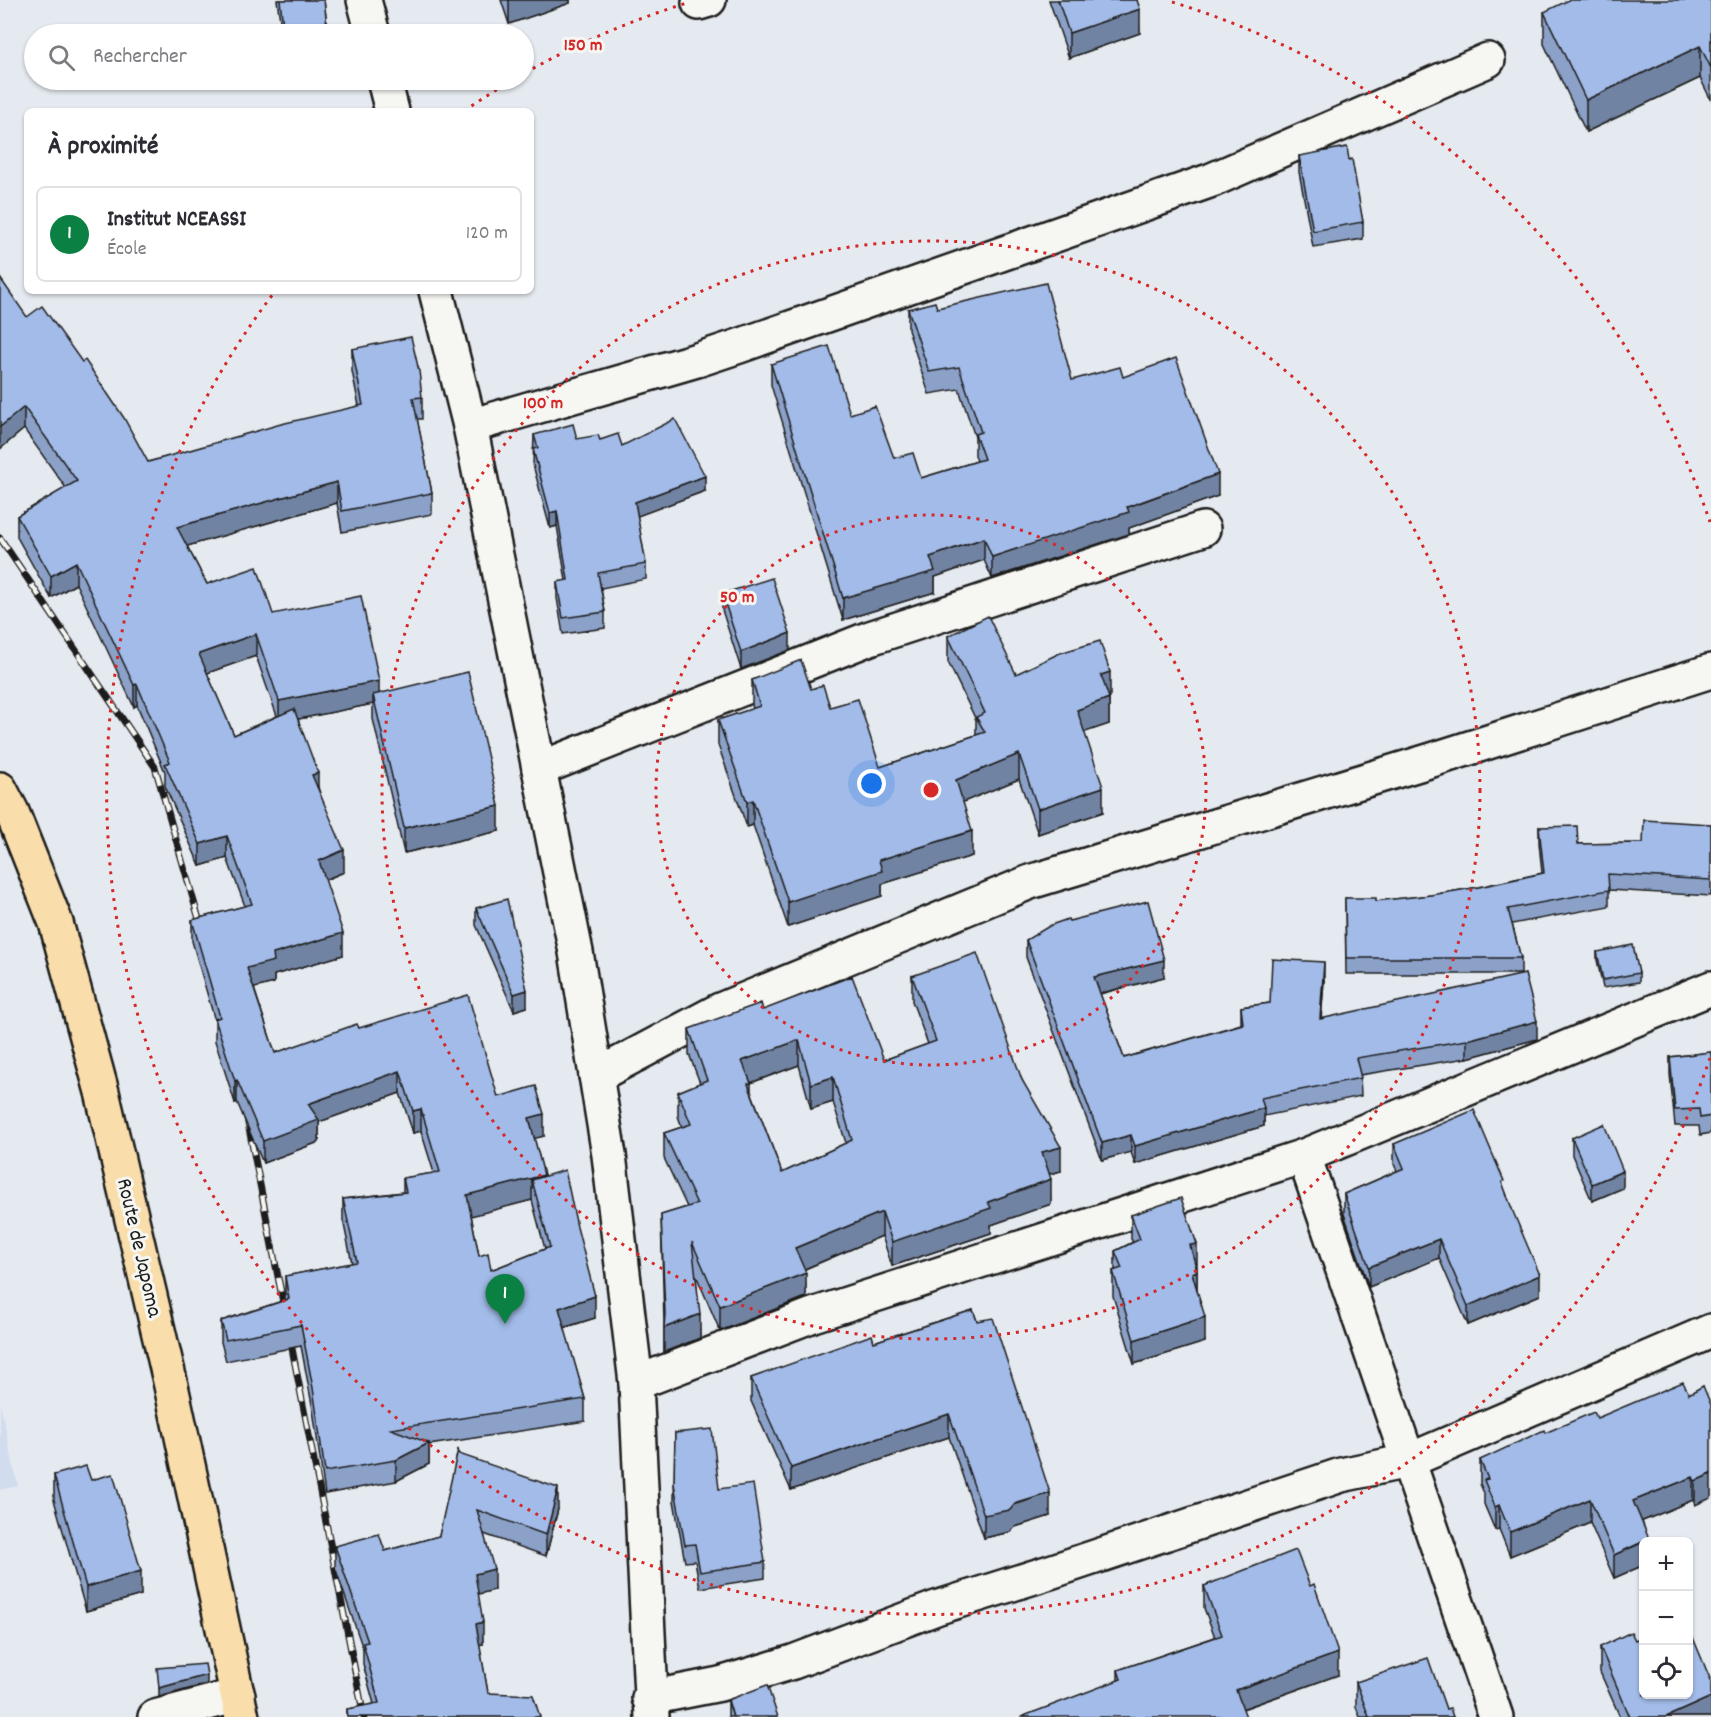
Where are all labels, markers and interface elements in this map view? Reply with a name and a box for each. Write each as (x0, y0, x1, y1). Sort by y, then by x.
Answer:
search box (24, 24, 534, 90)
text: 150 m (564, 34, 602, 59)
icon: search (45, 41, 78, 74)
text: Rechercher (93, 42, 187, 73)
text: À proximité (48, 129, 158, 166)
text: Institut NCEASSI (107, 205, 246, 236)
text: 1 (67, 220, 72, 248)
text: 120 m (466, 220, 508, 248)
text: École (107, 236, 147, 264)
text: 100 m (523, 392, 563, 417)
text: 50 m (720, 586, 754, 611)
your location (857, 769, 886, 798)
centre of rings (921, 780, 941, 800)
street label: Route de Japoma (107, 1176, 169, 1321)
pin: 1 (486, 1274, 524, 1324)
map controls (1639, 1537, 1693, 1699)
button: + (1639, 1537, 1693, 1591)
button: − (1639, 1591, 1693, 1645)
button: locate (1639, 1645, 1693, 1699)

